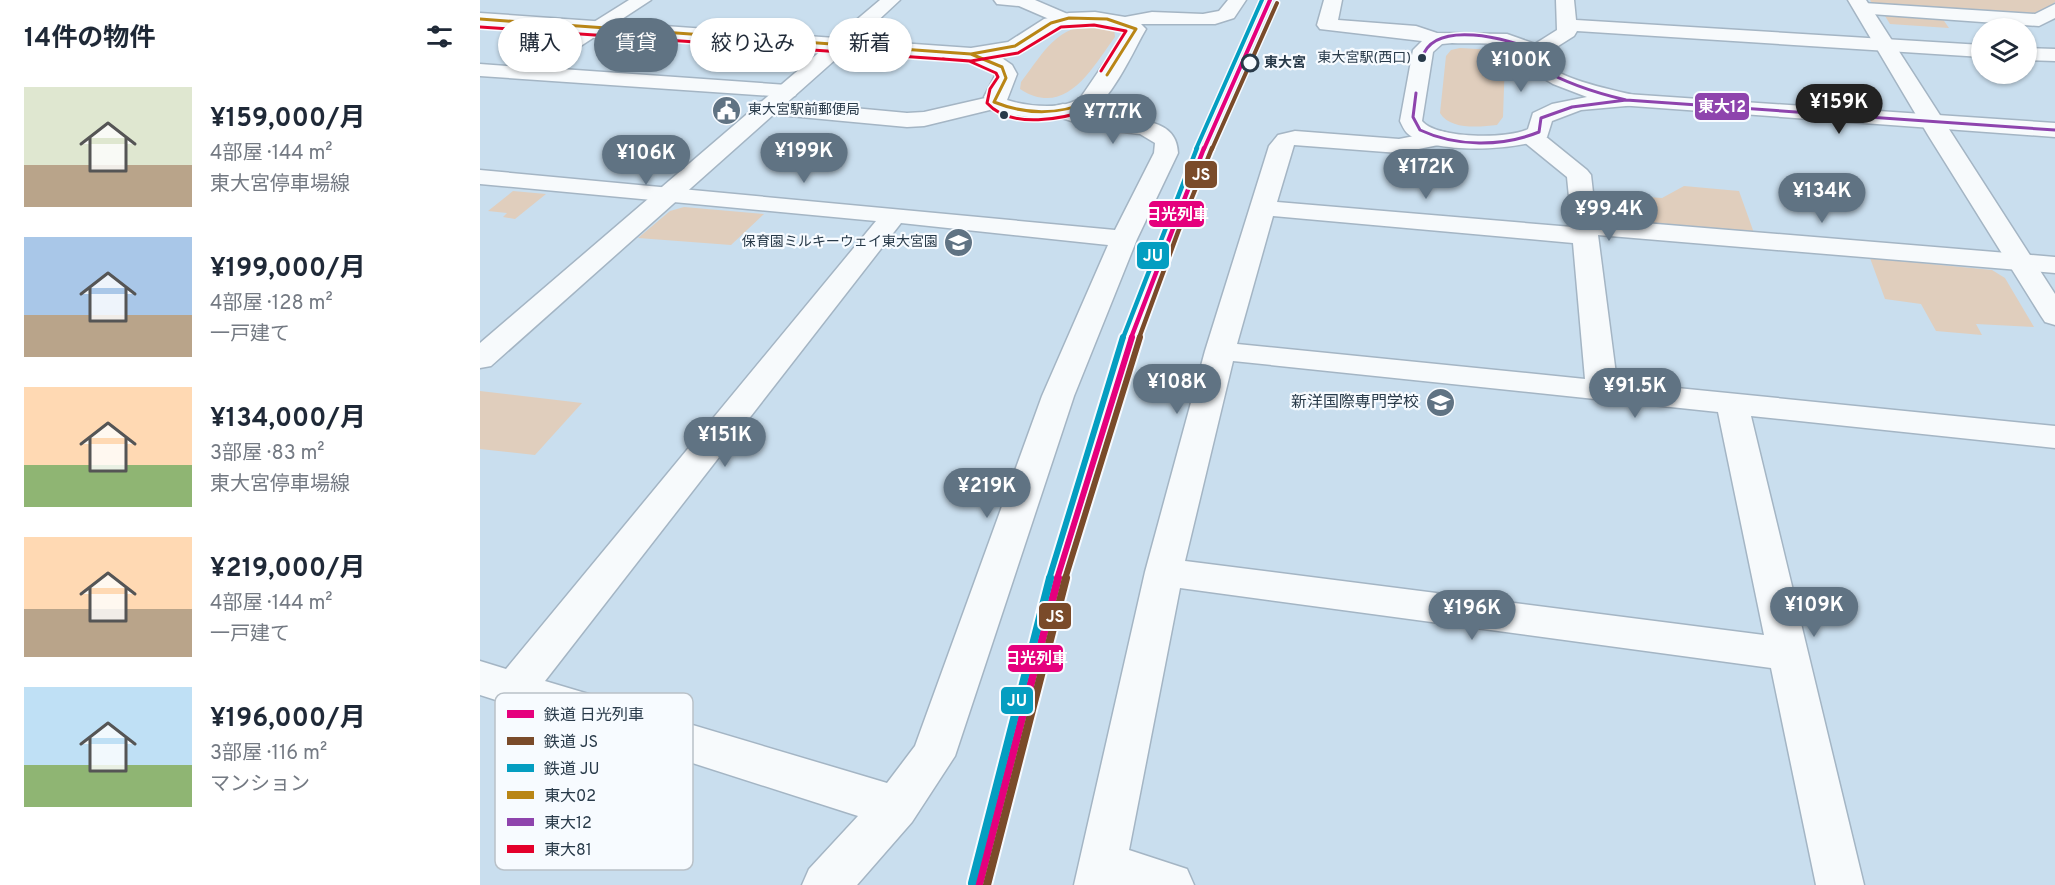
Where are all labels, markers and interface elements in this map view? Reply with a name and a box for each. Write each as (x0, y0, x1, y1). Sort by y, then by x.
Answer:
chip: 購入 (498, 18, 582, 72)
chip: 賃貸 (594, 18, 678, 72)
chip: 絞り込み (690, 18, 816, 72)
chip: 新着 (828, 18, 912, 72)
map controls (1971, 18, 2037, 84)
button: layers (1971, 18, 2037, 84)
icon: filters (423, 20, 456, 53)
text: 14件の物件 (24, 23, 155, 56)
pin: ¥100K (1479, 42, 1563, 93)
text: ¥100K (1491, 48, 1551, 74)
place label: 東大宮駅(西口) (1317, 50, 1411, 67)
marker: 東大宮駅(西口) (1416, 52, 1428, 64)
marker: 東大宮 (1241, 54, 1259, 72)
place label: 東大宮 (1264, 55, 1306, 72)
pin: ¥159K (1797, 84, 1881, 135)
text: ¥159K (1810, 90, 1868, 116)
line badge: 東大12 (1694, 92, 1750, 121)
public building icon: 東大宮駅前郵便局 (711, 94, 743, 126)
pin: ¥77.7K (1064, 94, 1162, 145)
text: 東大12 (1698, 98, 1746, 118)
text: ¥77.7K (1083, 100, 1143, 126)
place label: 東大宮駅前郵便局 (748, 101, 860, 119)
text: ¥159,000/月 (210, 103, 366, 136)
unlabelled marker (998, 109, 1010, 121)
icon: home (72, 111, 144, 183)
pin: ¥199K (762, 133, 846, 184)
pin: ¥106K (604, 135, 688, 186)
text: ¥199K (775, 139, 833, 165)
text: 4部屋 · 144 m² (210, 141, 333, 167)
text: ¥106K (616, 141, 676, 167)
pin: ¥172K (1384, 149, 1468, 200)
text: ¥172K (1398, 155, 1454, 181)
line badge: JS (1184, 160, 1218, 189)
text: JS (1192, 166, 1210, 186)
text: 東大宮停車場線 (210, 172, 350, 198)
pin: ¥134K (1780, 173, 1864, 224)
text: ¥134K (1792, 179, 1852, 205)
pin: ¥99.4K (1560, 191, 1658, 242)
text: ¥99.4K (1575, 197, 1643, 223)
line badge: 日光列車 (1148, 200, 1205, 228)
text: 日光列車 (1145, 206, 1209, 226)
school or university icon: 保育園ミルキーウェイ東大宮園 (943, 226, 975, 258)
place label: 保育園ミルキーウェイ東大宮園 (742, 234, 938, 251)
line badge: JU (1136, 241, 1170, 270)
text: JU (1143, 247, 1163, 267)
text: ¥199,000/月 (210, 253, 366, 286)
icon: home (72, 261, 144, 333)
text: 4部屋 · 128 m² (210, 291, 333, 317)
text: 一戸建て (210, 322, 290, 348)
pin: ¥108K (1135, 364, 1219, 415)
pin: ¥91.5K (1586, 368, 1684, 419)
text: ¥108K (1147, 370, 1207, 396)
text: ¥91.5K (1603, 374, 1667, 400)
school or university icon: 新洋国際専門学校 (1424, 387, 1456, 419)
place label: 新洋国際専門学校 (1291, 393, 1419, 413)
text: ¥134,000/月 (210, 403, 366, 436)
icon: home (72, 411, 144, 483)
pin: ¥151K (683, 417, 767, 468)
text: ¥151K (698, 423, 752, 449)
text: 3部屋 · 83 m² (210, 441, 325, 467)
pin: ¥219K (945, 468, 1029, 519)
text: 東大宮停車場線 (210, 472, 350, 498)
text: ¥219K (958, 474, 1016, 500)
text: ¥219,000/月 (210, 553, 366, 586)
icon: home (72, 561, 144, 633)
pin: ¥109K (1772, 587, 1856, 638)
pin: ¥196K (1430, 590, 1514, 641)
text: 4部屋 · 144 m² (210, 591, 333, 617)
text: ¥109K (1784, 593, 1844, 619)
text: ¥196K (1443, 596, 1501, 622)
line badge: JS (1038, 602, 1072, 630)
text: JS (1046, 608, 1064, 628)
text: 一戸建て (210, 622, 290, 648)
line badge: 日光列車 (1007, 644, 1064, 673)
text: 日光列車 (1004, 650, 1068, 670)
line badge: JU (1000, 686, 1034, 715)
text: JU (1007, 692, 1027, 712)
legend (495, 693, 693, 870)
text: ¥196,000/月 (210, 703, 366, 736)
text: 鉄道 日光列車 (544, 706, 644, 726)
icon: home (72, 711, 144, 783)
text: 鉄道 JS (544, 733, 598, 753)
text: 3部屋 · 116 m² (210, 741, 327, 767)
text: 鉄道 JU (544, 760, 600, 780)
text: マンション (210, 772, 310, 798)
text: 東大02 (544, 787, 596, 807)
text: 東大12 (544, 814, 592, 834)
text: 東大81 (544, 841, 592, 861)

